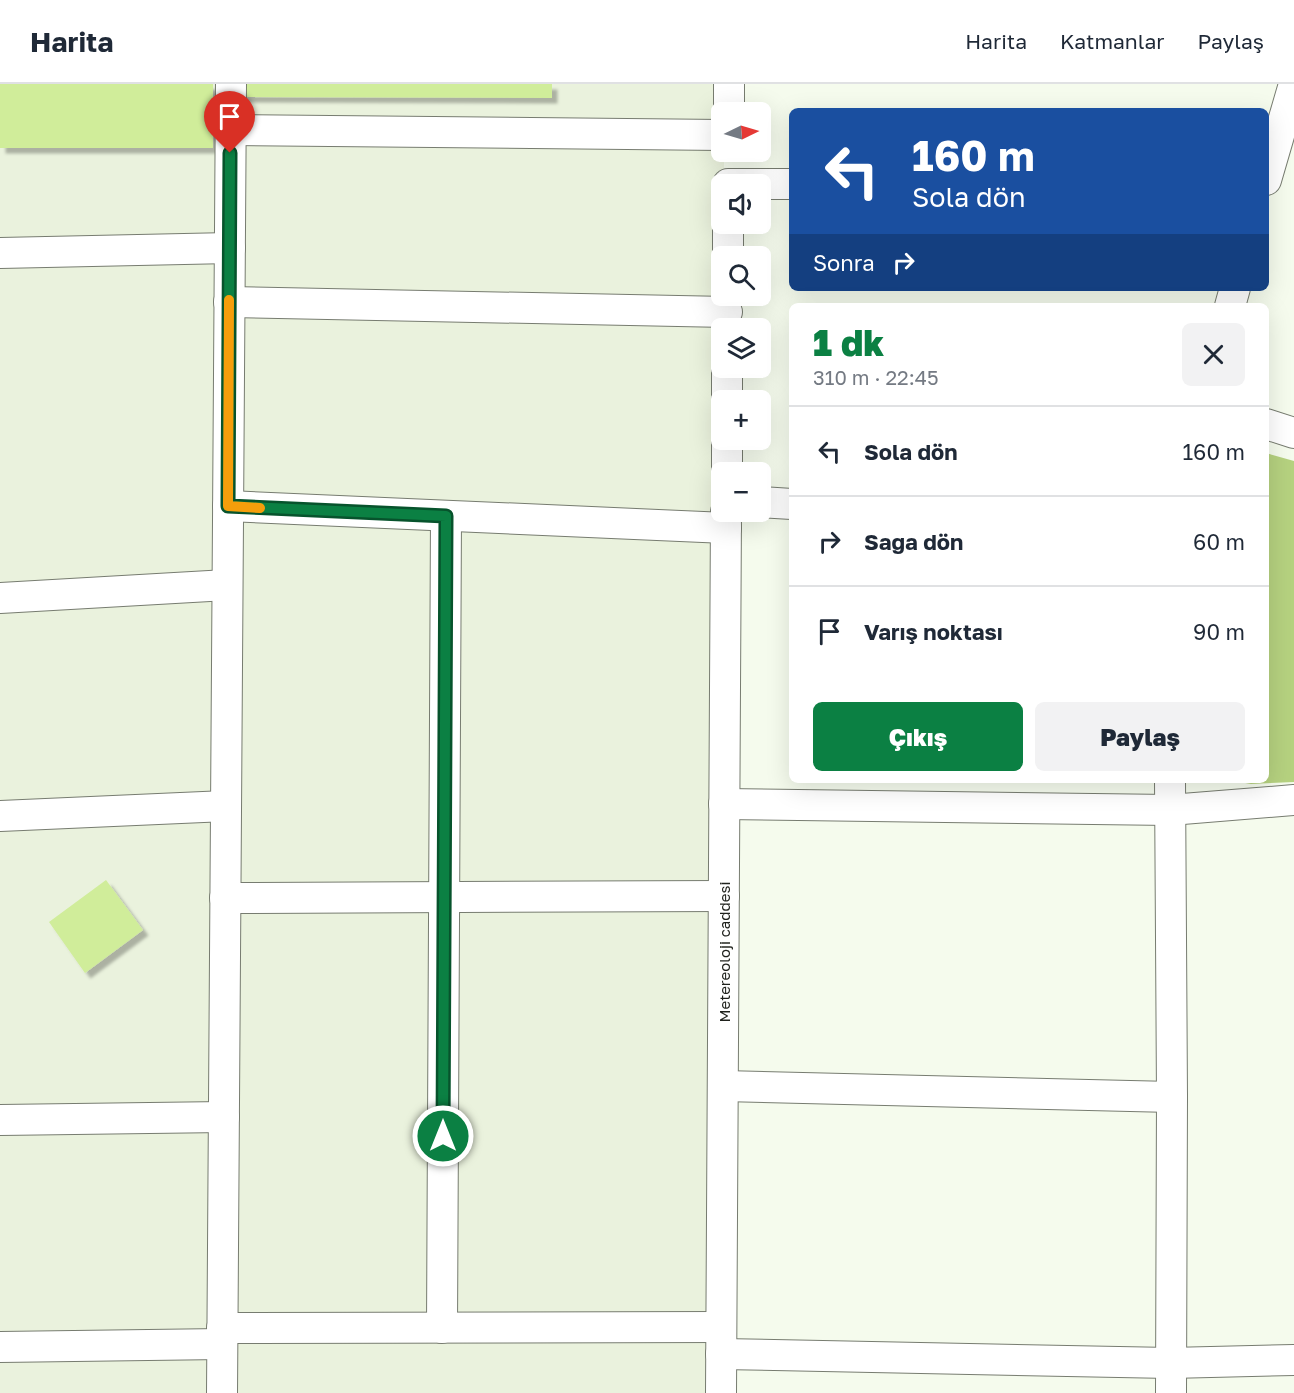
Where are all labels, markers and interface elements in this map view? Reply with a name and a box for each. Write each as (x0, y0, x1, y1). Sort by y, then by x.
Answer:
text: Harita (30, 25, 114, 58)
text: Harita (965, 28, 1027, 54)
text: Katmanlar (1060, 28, 1165, 54)
text: Paylaş (1198, 28, 1264, 54)
pin (204, 91, 255, 153)
icon: arrive (213, 100, 246, 133)
north arrow (711, 102, 771, 162)
map controls (711, 102, 771, 522)
text: 160 m (912, 130, 1035, 180)
icon: left (813, 132, 891, 210)
button: sound (711, 174, 771, 234)
text: Sola dön (912, 181, 1026, 213)
button: search (711, 246, 771, 306)
icon: right (887, 246, 920, 279)
text: Sonra (813, 249, 875, 276)
button: layers (711, 318, 771, 378)
text: 1 dk (813, 321, 884, 364)
button: close (1182, 323, 1245, 386)
text: 310 m · 22:45 (813, 365, 939, 389)
button: + (711, 390, 771, 450)
icon: left (813, 435, 846, 468)
text: Sola dön (864, 438, 958, 465)
text: 160 m (1182, 438, 1245, 465)
button: − (711, 462, 771, 522)
icon: right (813, 525, 846, 558)
text: Sağa dön (864, 528, 963, 555)
text: 60 m (1193, 528, 1245, 555)
icon: arrive (813, 615, 846, 648)
text: Varış noktası (864, 618, 1003, 645)
text: 90 m (1193, 618, 1245, 645)
button: Çıkış (813, 702, 1023, 771)
button: Paylaş (1035, 702, 1245, 771)
street label: Metereoloji caddesi (715, 882, 733, 1022)
position arrow (411, 1104, 475, 1168)

